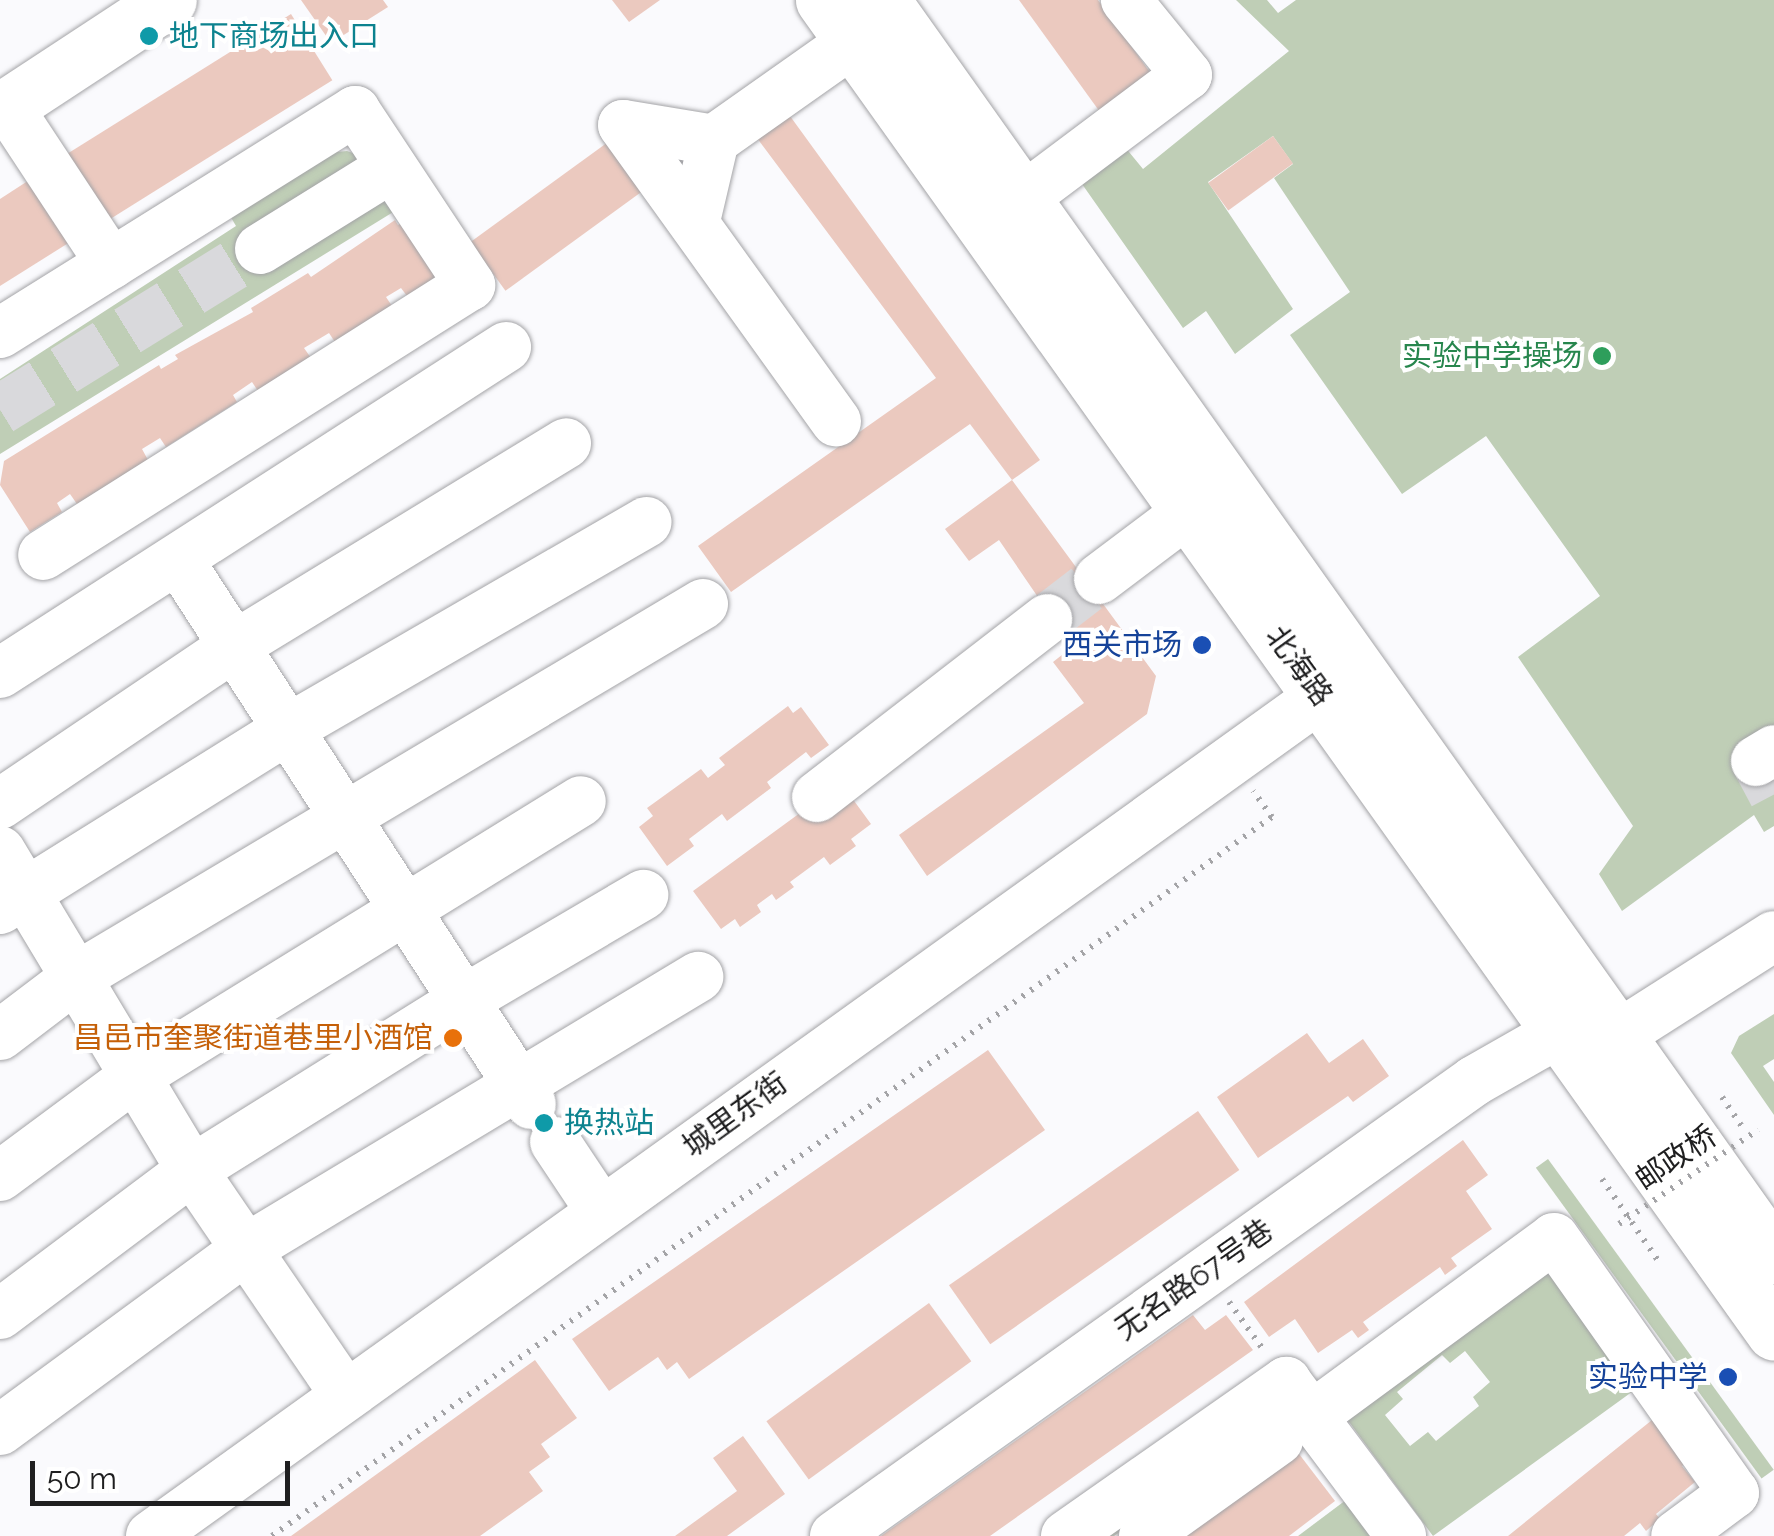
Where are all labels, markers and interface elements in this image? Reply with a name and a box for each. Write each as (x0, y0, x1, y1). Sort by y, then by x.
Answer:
place label: 地下商场出入口 (169, 18, 379, 54)
marker: 地下商场出入口 (138, 25, 160, 47)
place label: 实验中学操场 (1402, 338, 1582, 374)
marker: 实验中学操场 (1591, 345, 1613, 367)
street label: 北海路 (1258, 619, 1340, 713)
place label: 西关市场 (1062, 627, 1182, 663)
marker: 西关市场 (1191, 634, 1213, 656)
place label: 昌邑市奎聚街道巷里小酒馆 (73, 1020, 433, 1056)
marker: 昌邑市奎聚街道巷里小酒馆 (442, 1027, 464, 1049)
street label: 城里东街 (676, 1065, 794, 1165)
place label: 换热站 (564, 1105, 654, 1141)
marker: 换热站 (533, 1112, 555, 1134)
street label: 邮政桥 (1629, 1118, 1723, 1198)
street label: 无名路67号巷 (1108, 1212, 1280, 1348)
place label: 实验中学 (1588, 1359, 1708, 1395)
marker: 实验中学 (1717, 1366, 1739, 1388)
scale bar (35, 1441, 295, 1503)
text: 50 m (47, 1461, 117, 1496)

